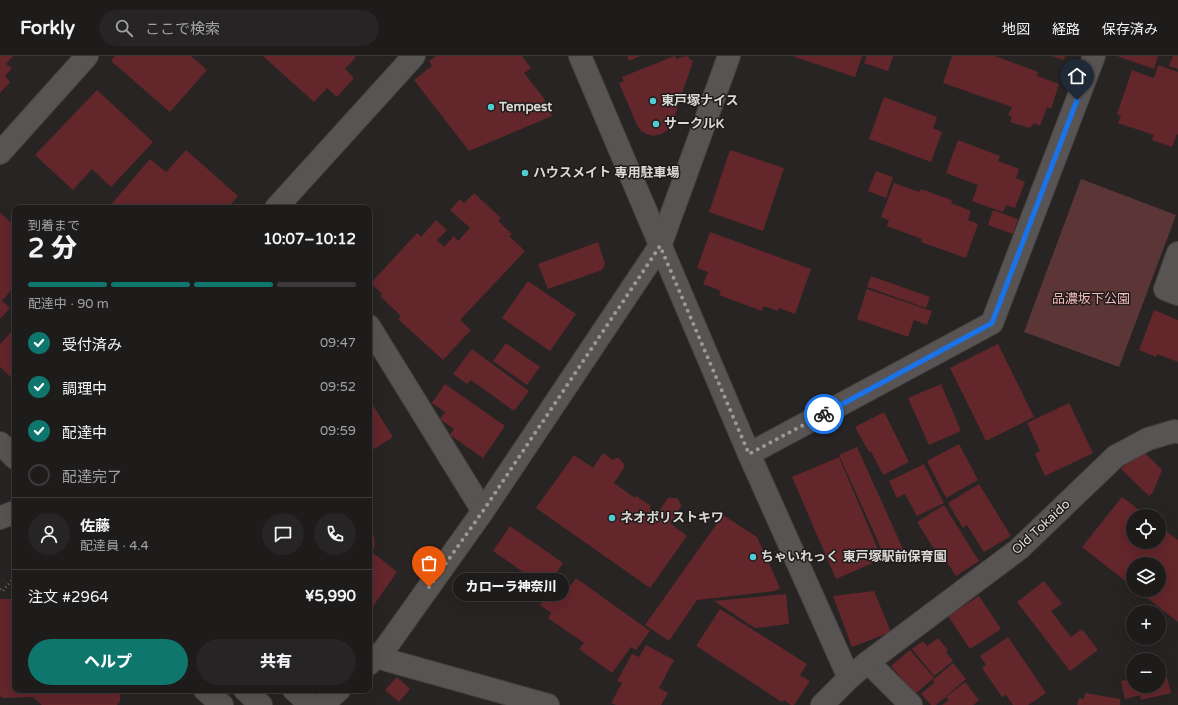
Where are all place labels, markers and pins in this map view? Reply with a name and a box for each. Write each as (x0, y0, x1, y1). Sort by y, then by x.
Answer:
pin (1060, 59, 1094, 100)
place label: 東戸塚ナイス (661, 93, 739, 109)
marker: 東戸塚ナイス (648, 96, 658, 106)
place label: Tempest (498, 99, 552, 115)
marker: Tempest (486, 102, 496, 112)
place label: サークルK (664, 116, 725, 132)
marker: サークルK (651, 119, 661, 129)
place label: ハウスメイト 専用駐車場 (533, 165, 679, 181)
marker: ハウスメイト 専用駐車場 (520, 168, 530, 178)
place label: ネオポリストキワ (620, 510, 724, 526)
marker: ネオポリストキワ (607, 513, 617, 523)
pin (412, 546, 446, 587)
place label: ちゃいれっく 東戸塚駅前保育園 (761, 549, 946, 565)
marker: ちゃいれっく 東戸塚駅前保育園 (748, 552, 758, 562)
callout: カローラ神奈川 (453, 573, 569, 601)

